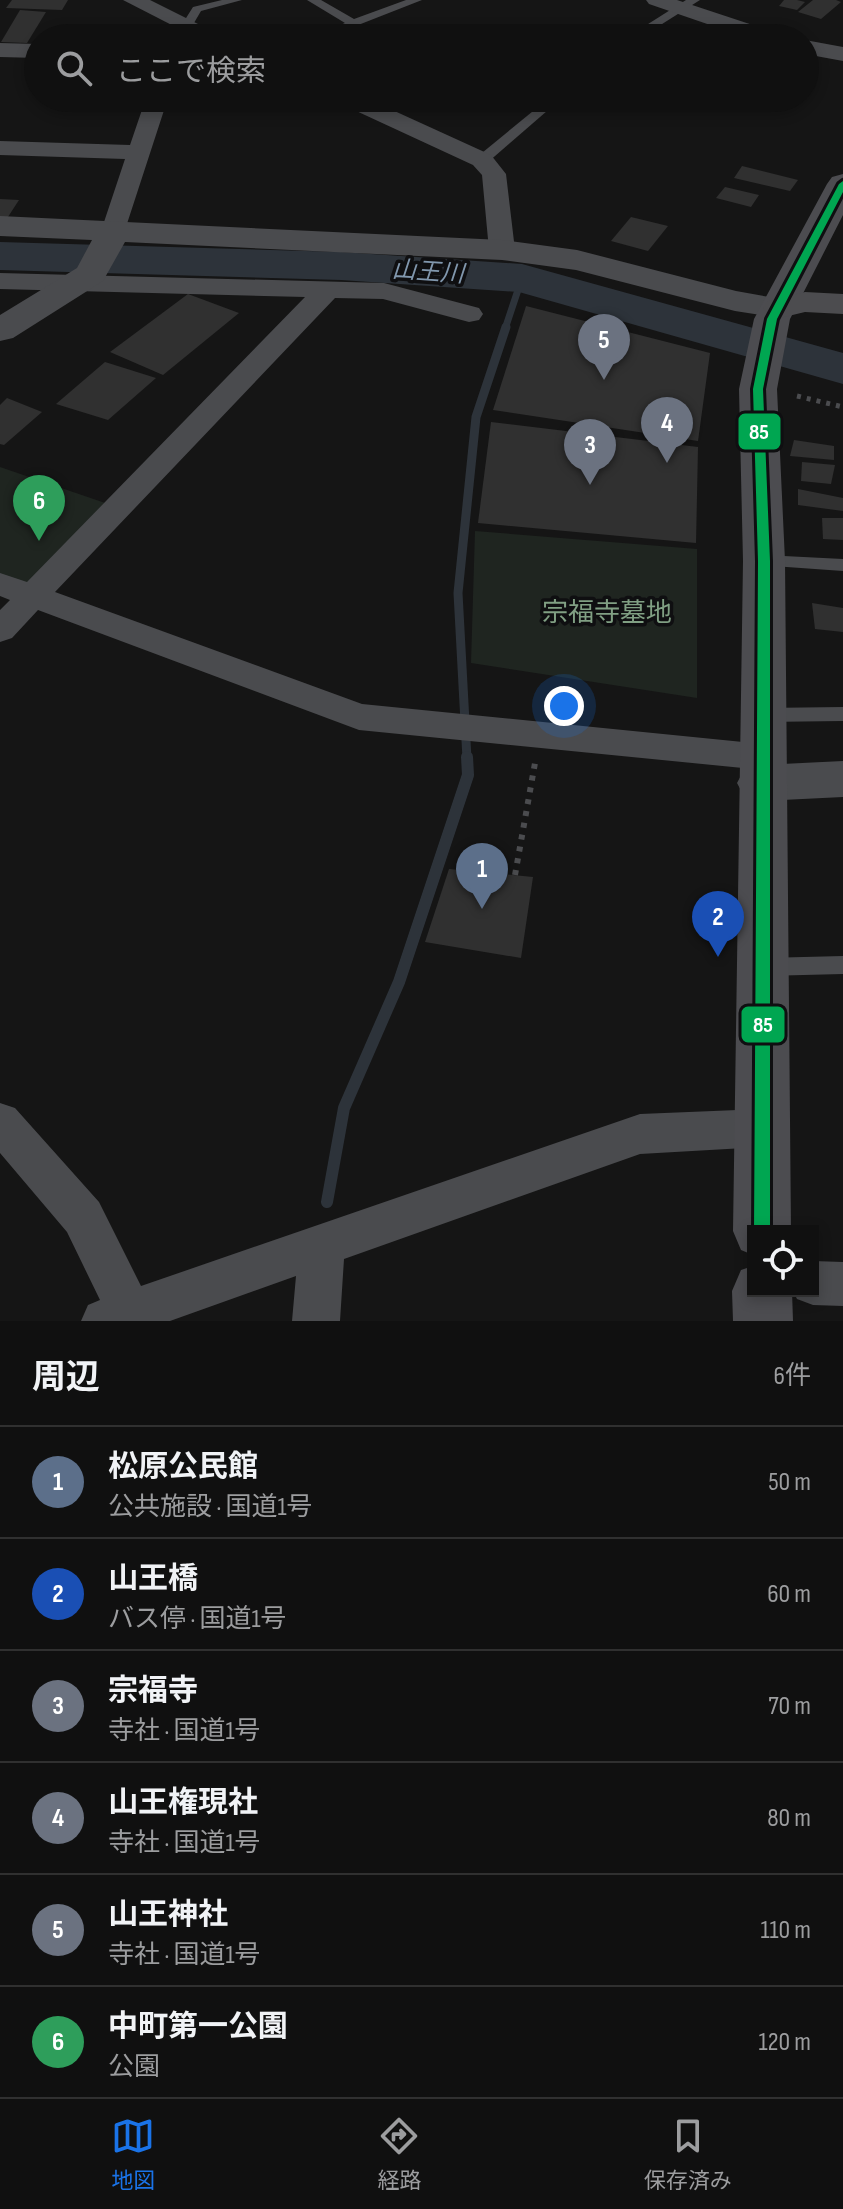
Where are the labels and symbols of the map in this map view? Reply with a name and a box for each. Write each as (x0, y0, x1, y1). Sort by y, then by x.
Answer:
water label: 山王川 (391, 255, 468, 289)
pin: 5 (578, 314, 630, 380)
pin: 4 (641, 397, 693, 463)
line badge: 85 (737, 412, 782, 451)
pin: 3 (564, 419, 616, 485)
text: 85 (749, 419, 769, 446)
pin: 6 (13, 475, 65, 541)
park label: 宗福寺墓地 (542, 598, 672, 629)
your location (544, 686, 584, 726)
pin: 1 (456, 843, 508, 909)
pin: 2 (692, 891, 744, 957)
line badge: 85 (740, 1005, 786, 1044)
text: 85 (753, 1012, 773, 1039)

